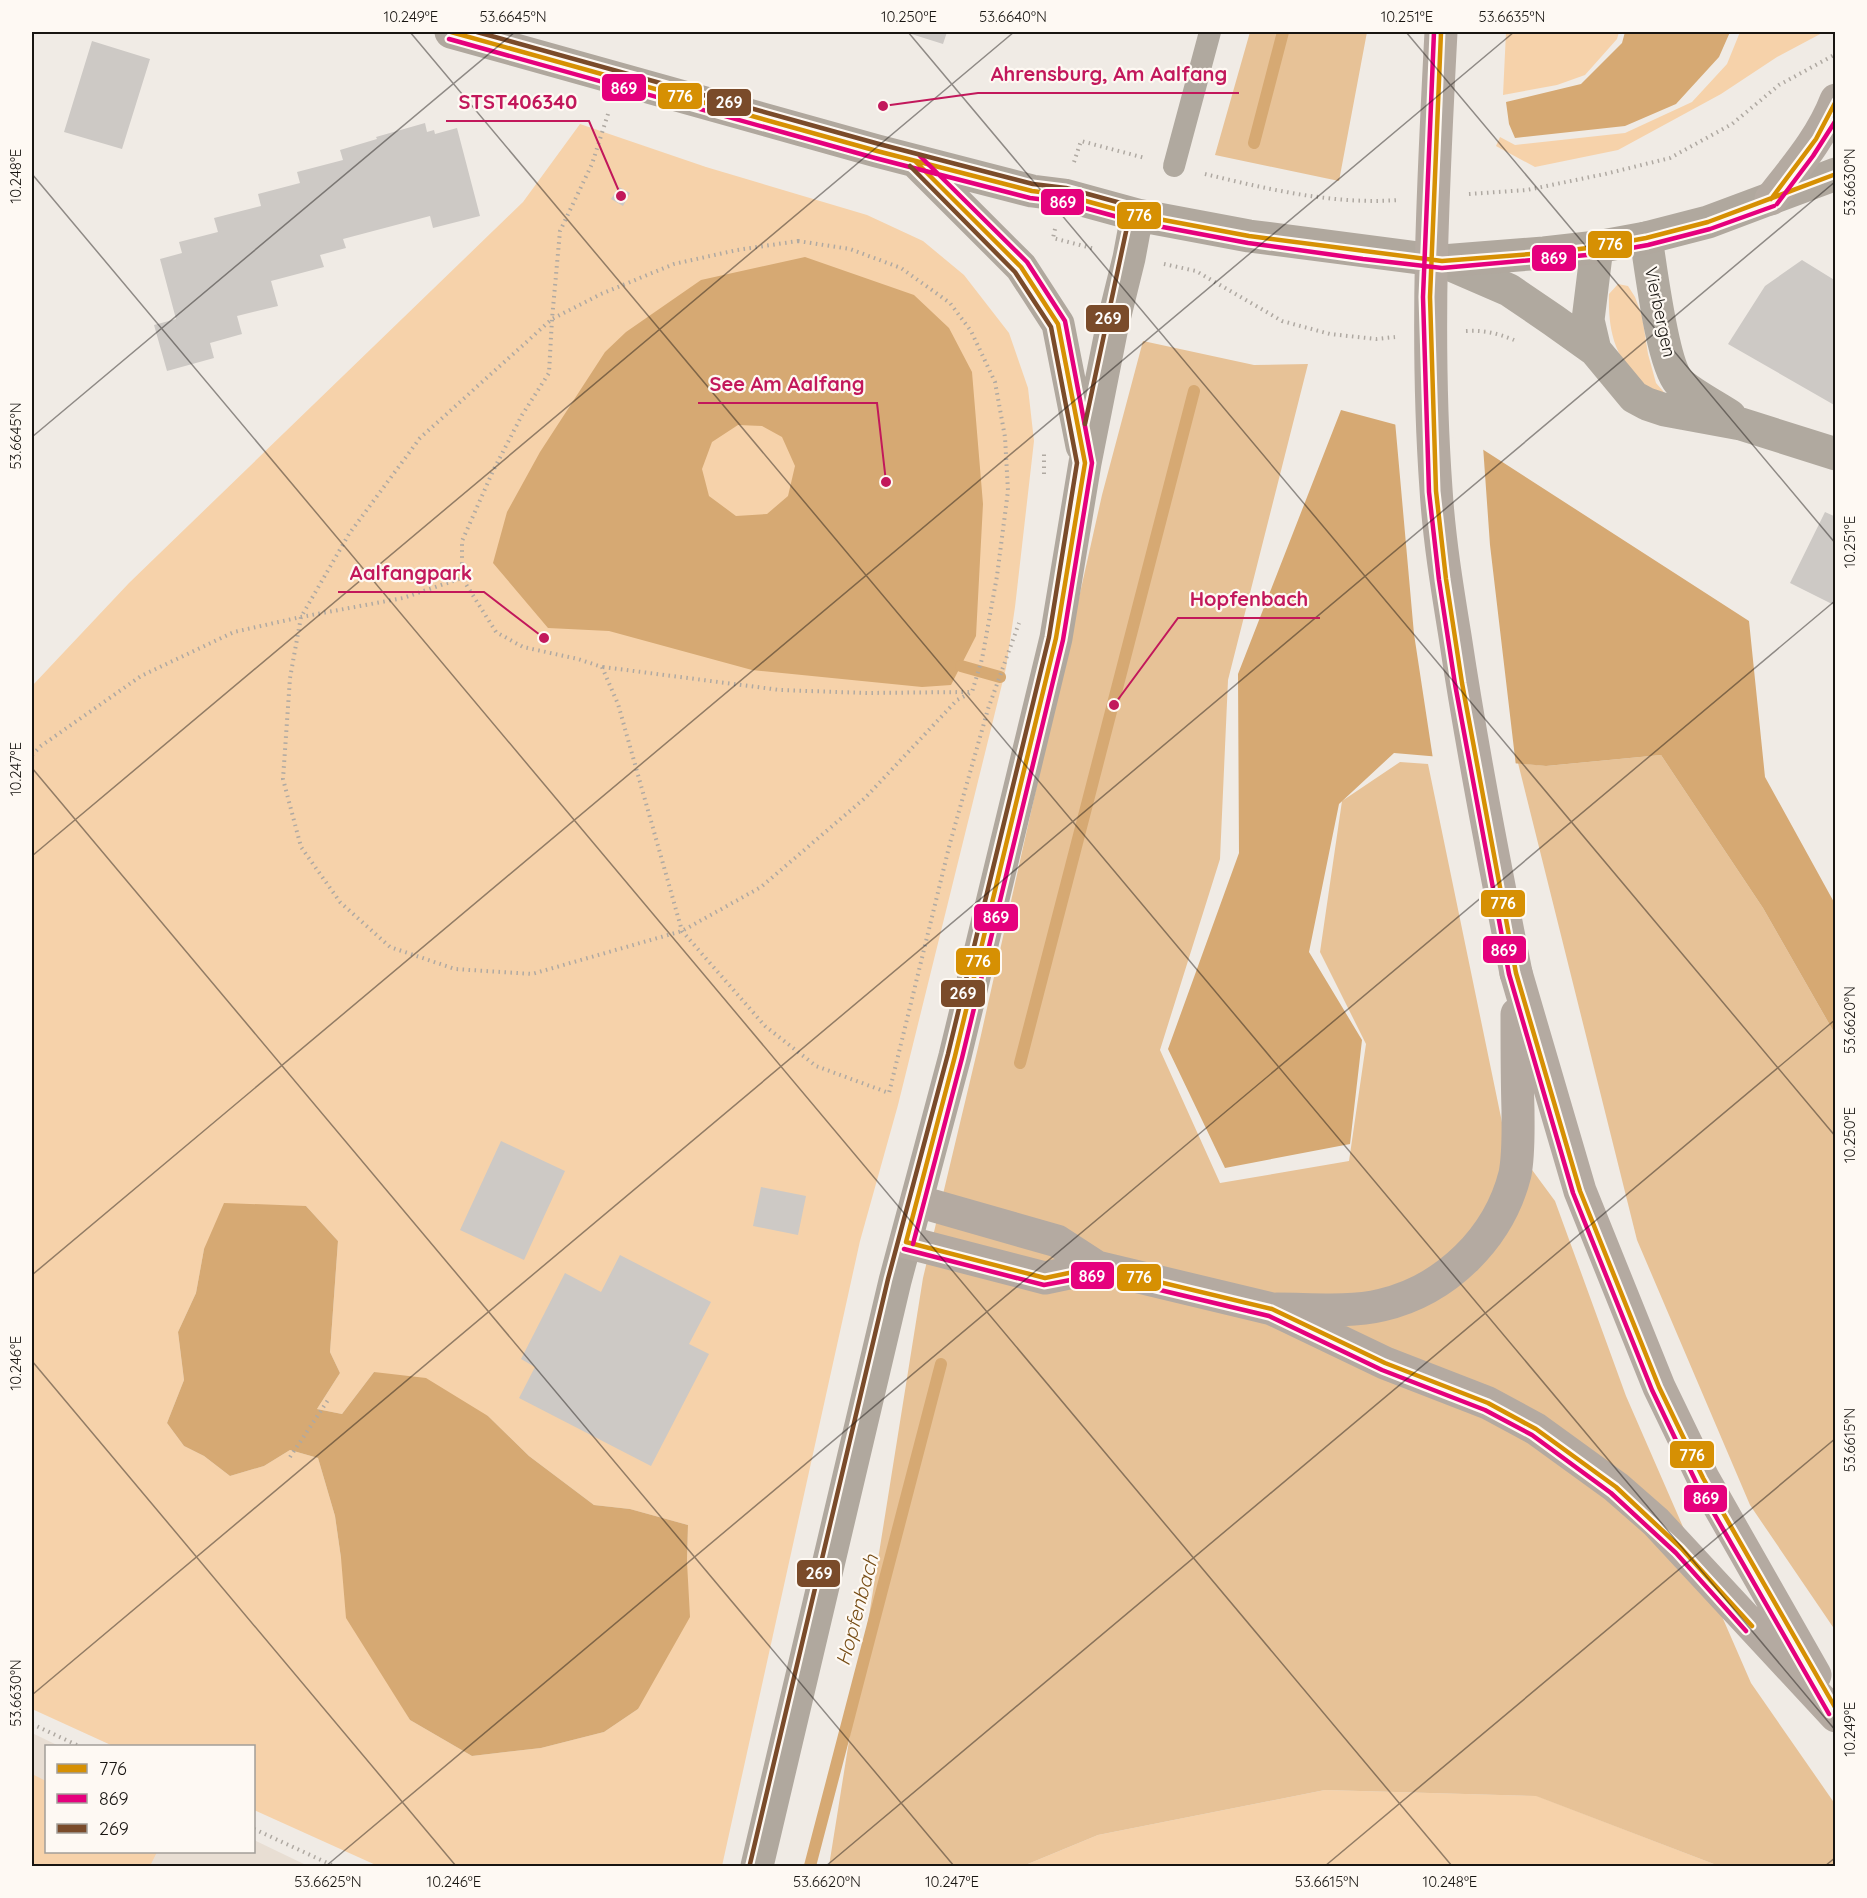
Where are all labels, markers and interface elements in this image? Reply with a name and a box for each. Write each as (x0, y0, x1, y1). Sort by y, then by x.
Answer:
text: 10.249°E (384, 7, 438, 26)
text: 53.6645°N (479, 7, 547, 26)
text: 10.250°E (881, 7, 937, 26)
text: 53.6640°N (979, 7, 1047, 26)
text: 10.251°E (1381, 7, 1433, 26)
text: 53.6635°N (1479, 7, 1545, 26)
callout: Ahrensburg, Am Aalfang (978, 55, 1239, 93)
text: Ahrensburg, Am Aalfang (991, 61, 1227, 86)
line badge: 869 (601, 73, 647, 102)
text: 869 (611, 78, 637, 98)
line badge: 776 (657, 82, 703, 110)
callout: STST406340 (446, 83, 589, 121)
text: 776 (667, 86, 693, 106)
line badge: 269 (706, 88, 752, 117)
text: STST406340 (459, 89, 577, 114)
text: 269 (715, 92, 743, 112)
text: 53.6630°N (1840, 148, 1859, 216)
text: 10.248°E (6, 149, 25, 203)
line badge: 869 (1040, 188, 1085, 216)
text: 869 (1050, 192, 1076, 212)
line badge: 776 (1116, 201, 1162, 230)
text: 776 (1126, 205, 1152, 225)
line badge: 776 (1587, 230, 1633, 259)
text: 776 (1597, 234, 1623, 254)
line badge: 869 (1531, 244, 1577, 272)
text: 869 (1541, 248, 1567, 268)
street label: Vierbergen (1640, 264, 1681, 359)
line badge: 269 (1085, 304, 1130, 333)
text: 269 (1094, 308, 1122, 328)
callout: See Am Aalfang (698, 365, 877, 403)
text: See Am Aalfang (709, 371, 865, 396)
text: 53.6645°N (6, 402, 25, 470)
text: 10.251°E (1840, 516, 1859, 568)
callout: Aalfangpark (338, 554, 484, 592)
text: Aalfangpark (350, 560, 472, 585)
callout: Hopfenbach (1178, 580, 1320, 618)
text: Hopfenbach (1190, 586, 1308, 611)
text: 10.247°E (6, 742, 25, 796)
line badge: 776 (1480, 889, 1526, 918)
text: 776 (1490, 893, 1516, 913)
line badge: 869 (973, 903, 1019, 932)
text: 869 (983, 907, 1009, 927)
line badge: 869 (1482, 935, 1527, 964)
text: 869 (1491, 940, 1517, 960)
line badge: 776 (955, 947, 1001, 976)
text: 776 (965, 951, 991, 971)
line badge: 269 (940, 979, 986, 1008)
text: 269 (949, 983, 977, 1003)
text: 53.6620°N (1840, 986, 1859, 1054)
text: 10.250°E (1840, 1107, 1859, 1163)
line badge: 869 (1070, 1261, 1115, 1290)
line badge: 776 (1116, 1263, 1162, 1292)
text: 869 (1079, 1266, 1105, 1286)
text: 776 (1126, 1267, 1152, 1287)
text: 10.246°E (6, 1336, 25, 1390)
text: 53.6615°N (1840, 1408, 1859, 1472)
line badge: 776 (1669, 1440, 1715, 1469)
text: 776 (1679, 1445, 1705, 1465)
line badge: 869 (1683, 1484, 1728, 1513)
text: 869 (1693, 1488, 1719, 1508)
water label: Hopfenbach (830, 1551, 883, 1668)
line badge: 269 (796, 1559, 841, 1588)
text: 269 (805, 1563, 833, 1583)
text: 53.6630°N (6, 1659, 25, 1727)
text: 10.249°E (1840, 1702, 1859, 1756)
legend (45, 1745, 255, 1853)
text: 776 (99, 1757, 127, 1780)
text: 869 (99, 1787, 128, 1810)
text: 269 (99, 1817, 129, 1840)
text: 53.6625°N (294, 1872, 362, 1891)
text: 10.246°E (427, 1872, 481, 1891)
text: 53.6620°N (793, 1872, 861, 1891)
text: 10.247°E (925, 1872, 979, 1891)
text: 53.6615°N (1295, 1872, 1359, 1891)
text: 10.248°E (1423, 1872, 1477, 1891)

